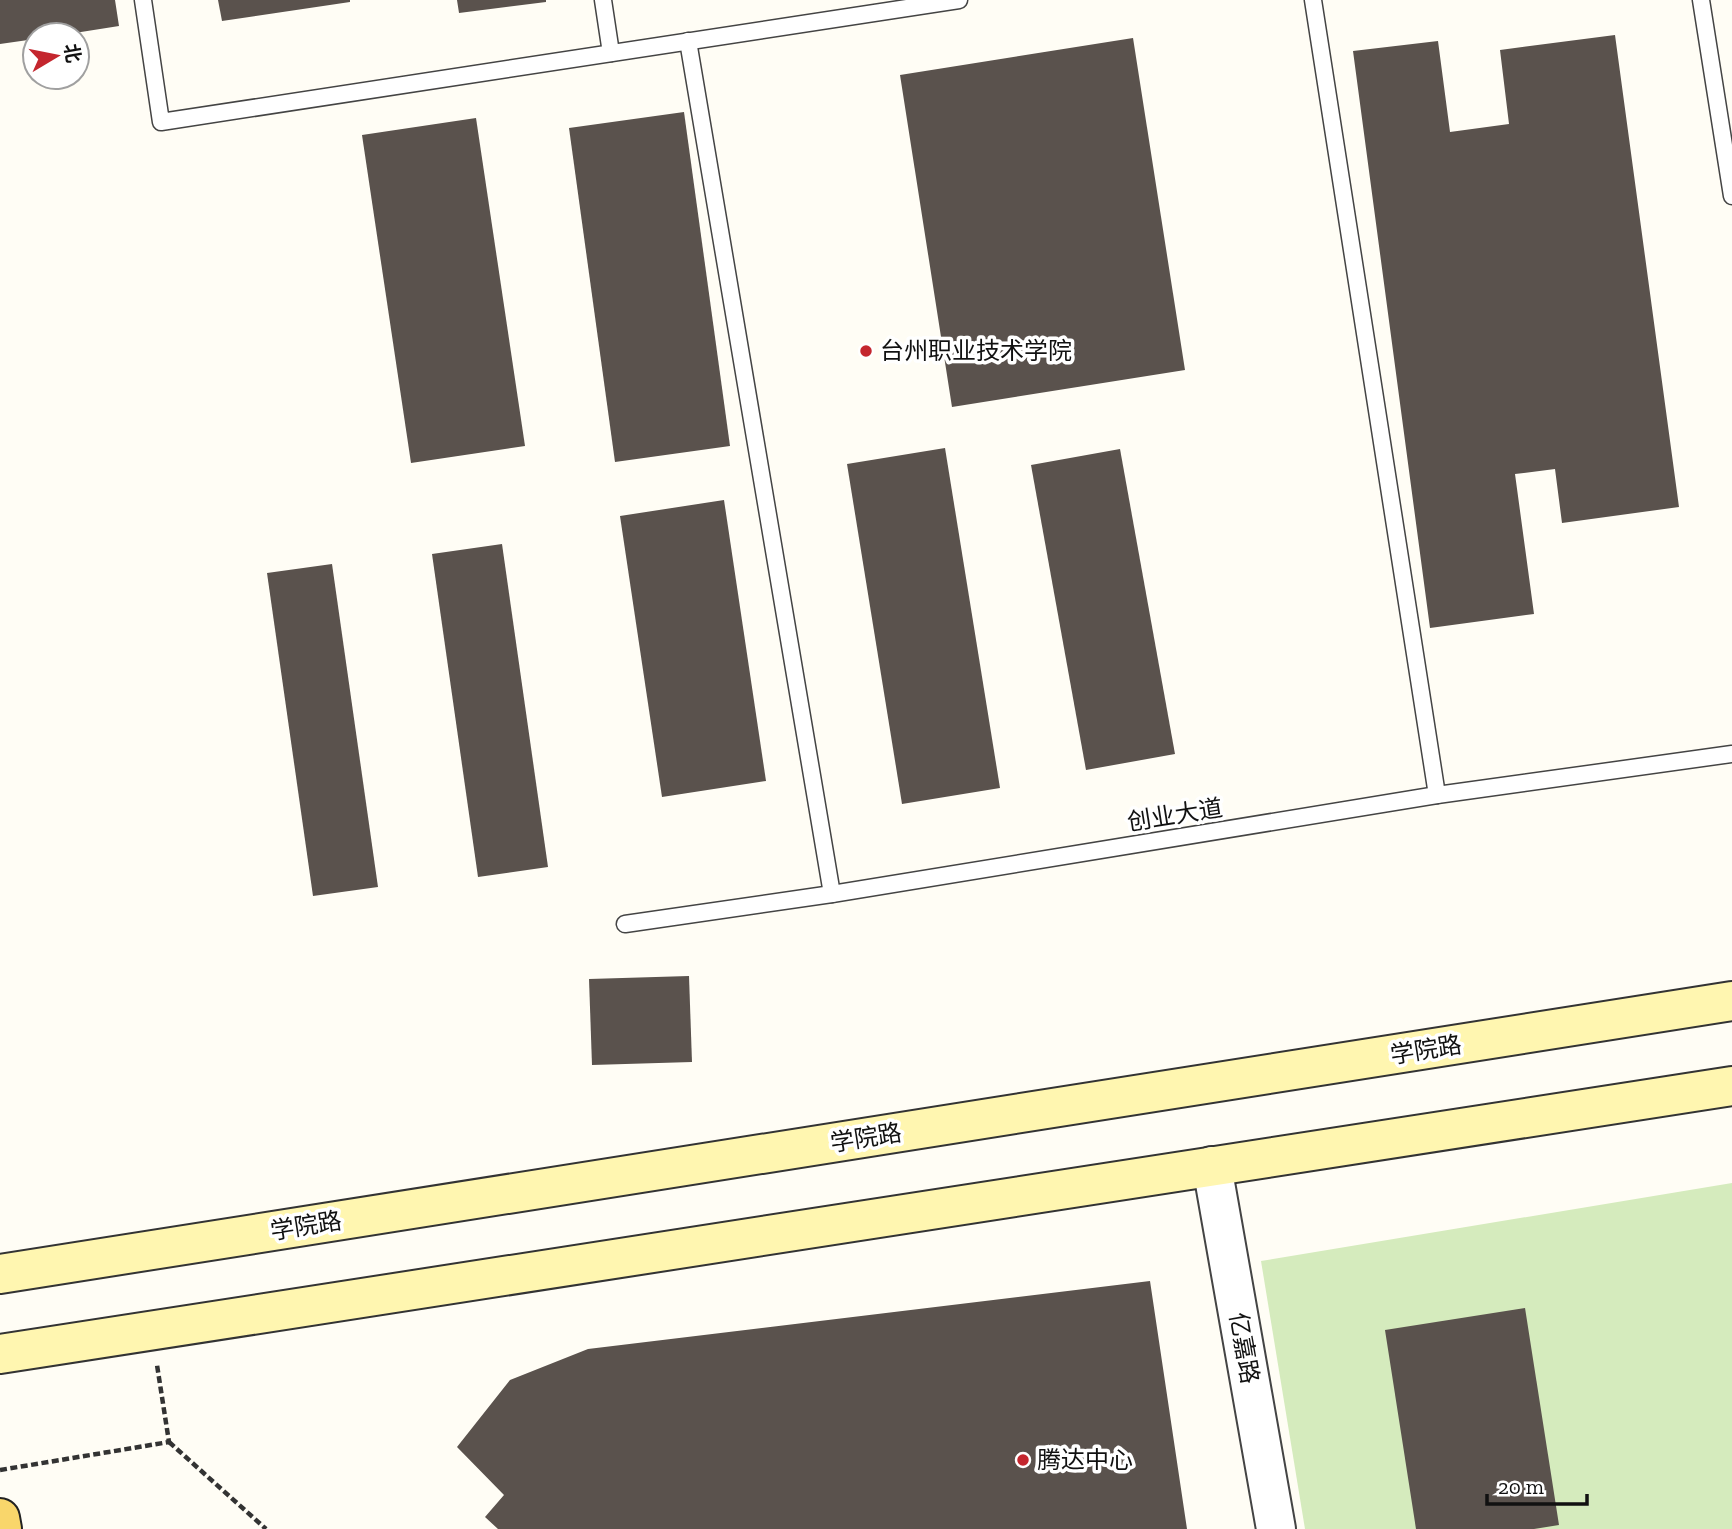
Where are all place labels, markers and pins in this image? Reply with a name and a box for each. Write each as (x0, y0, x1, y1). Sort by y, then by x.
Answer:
place label: 台州职业技术学院 (880, 336, 1072, 365)
marker: 台州职业技术学院 (858, 343, 874, 359)
place label: 腾达中心 (1037, 1445, 1133, 1474)
marker: 腾达中心 (1015, 1452, 1031, 1468)

